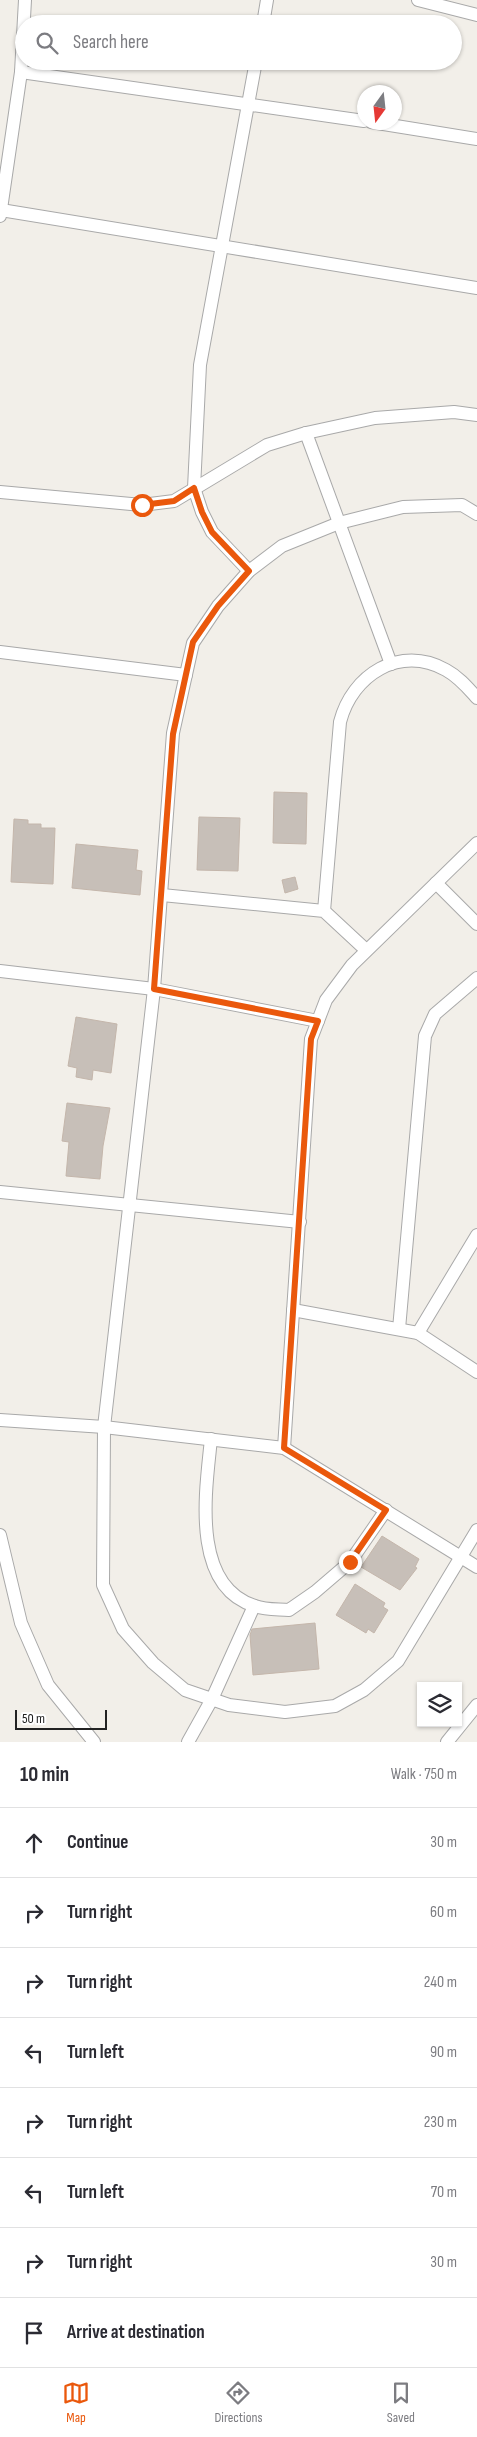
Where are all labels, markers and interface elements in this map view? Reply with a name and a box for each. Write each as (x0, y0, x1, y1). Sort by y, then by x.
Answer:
search box (15, 15, 462, 70)
icon: search (33, 29, 61, 57)
text: Search here (73, 31, 149, 54)
north arrow (357, 85, 402, 130)
route start (131, 494, 154, 517)
route end (339, 1551, 362, 1574)
map controls (417, 1682, 462, 1727)
button: layers (417, 1682, 462, 1727)
scale bar (15, 1707, 108, 1730)
text: 50 m (22, 1710, 45, 1727)
text: 10 min (20, 1762, 69, 1787)
text: Walk · 750 m (391, 1765, 457, 1784)
icon: ahead (20, 1829, 48, 1857)
text: Continue (67, 1831, 128, 1854)
text: 30 m (430, 1833, 457, 1852)
icon: right (20, 1899, 48, 1927)
text: Turn right (67, 1901, 132, 1924)
text: 60 m (430, 1903, 457, 1922)
icon: right (20, 1969, 48, 1997)
text: Turn right (67, 1971, 132, 1994)
text: 240 m (424, 1973, 457, 1992)
icon: left (20, 2039, 48, 2067)
text: Turn left (67, 2041, 124, 2064)
text: 90 m (430, 2043, 457, 2062)
icon: right (20, 2109, 48, 2137)
text: Turn right (67, 2111, 132, 2134)
text: 230 m (424, 2113, 457, 2132)
icon: left (20, 2179, 48, 2207)
text: Turn left (67, 2181, 124, 2204)
text: 70 m (431, 2183, 457, 2202)
icon: right (20, 2249, 48, 2277)
text: Turn right (67, 2251, 132, 2274)
text: 30 m (430, 2253, 457, 2272)
icon: arrive (20, 2319, 48, 2347)
text: Arrive at destination (67, 2321, 205, 2344)
tab: Map (62, 2379, 90, 2426)
tab: Directions (214, 2379, 263, 2426)
tab: Saved (387, 2379, 415, 2426)

